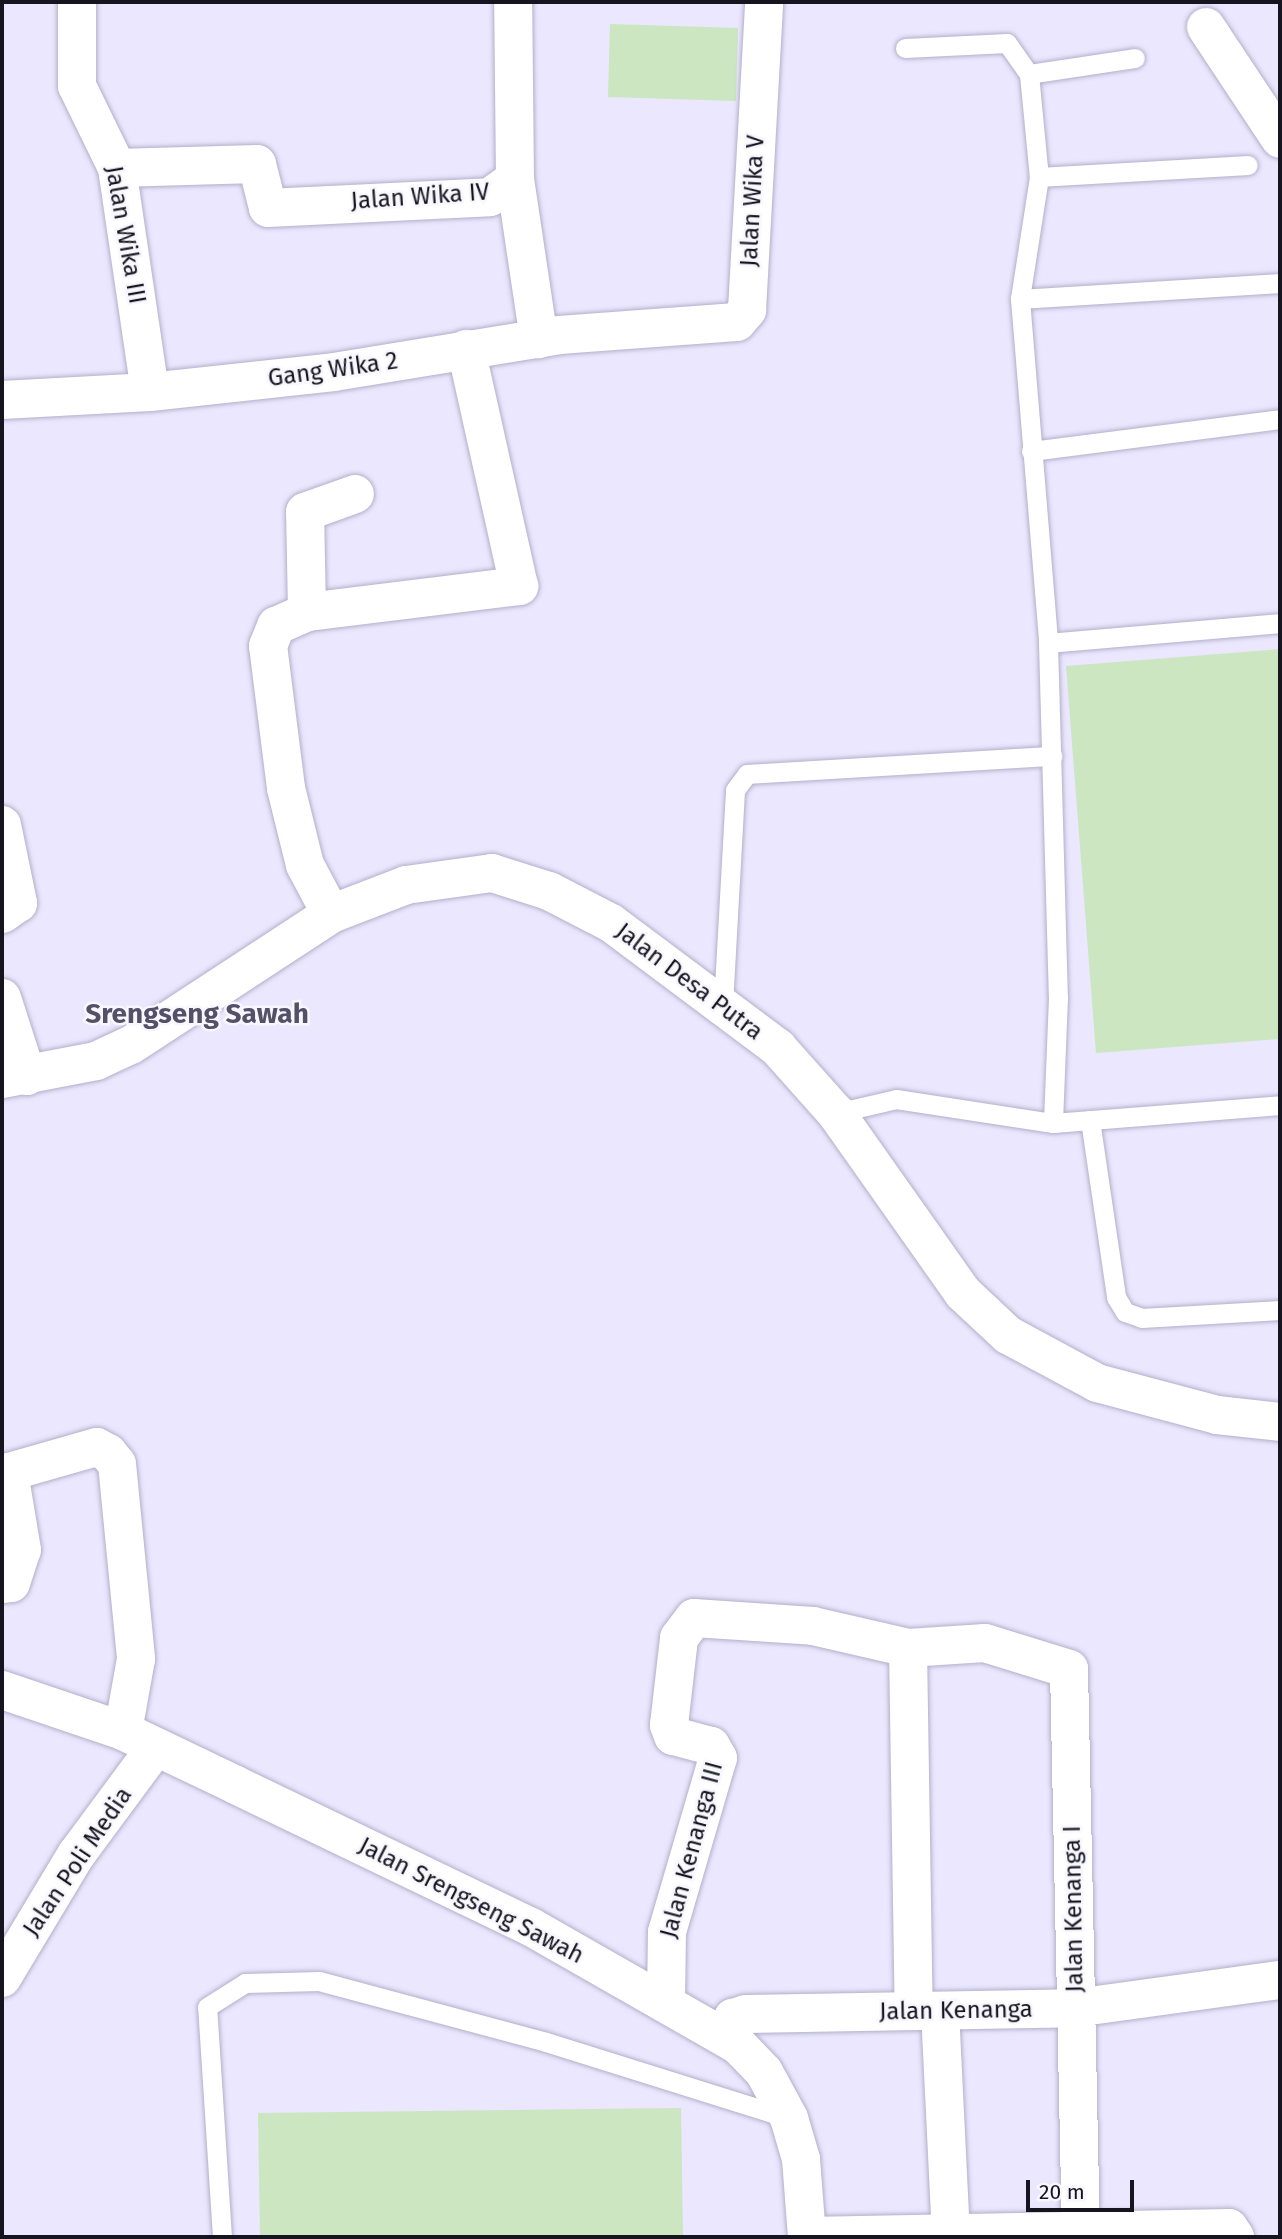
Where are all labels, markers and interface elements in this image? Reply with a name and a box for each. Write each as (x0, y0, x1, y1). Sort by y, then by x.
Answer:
street label: Jalan Wika V (735, 134, 771, 268)
street label: Jalan Wika III (99, 164, 151, 306)
street label: Jalan Wika IV (350, 178, 490, 216)
street label: Gang Wika 2 (266, 347, 400, 393)
street label: Jalan Desa Putra (610, 917, 768, 1047)
district label: Srengseng Sawah (85, 997, 309, 1031)
street label: Jalan Kenanga III (655, 1759, 729, 1941)
street label: Jalan Poli Media (17, 1782, 139, 1942)
street label: Jalan Kenanga I (1058, 1825, 1090, 1993)
street label: Jalan Srengseng Sawah (354, 1832, 588, 1970)
street label: Jalan Kenanga (879, 1995, 1033, 2027)
scale bar (1030, 2166, 1138, 2210)
text: 20 m (1039, 2179, 1085, 2205)

